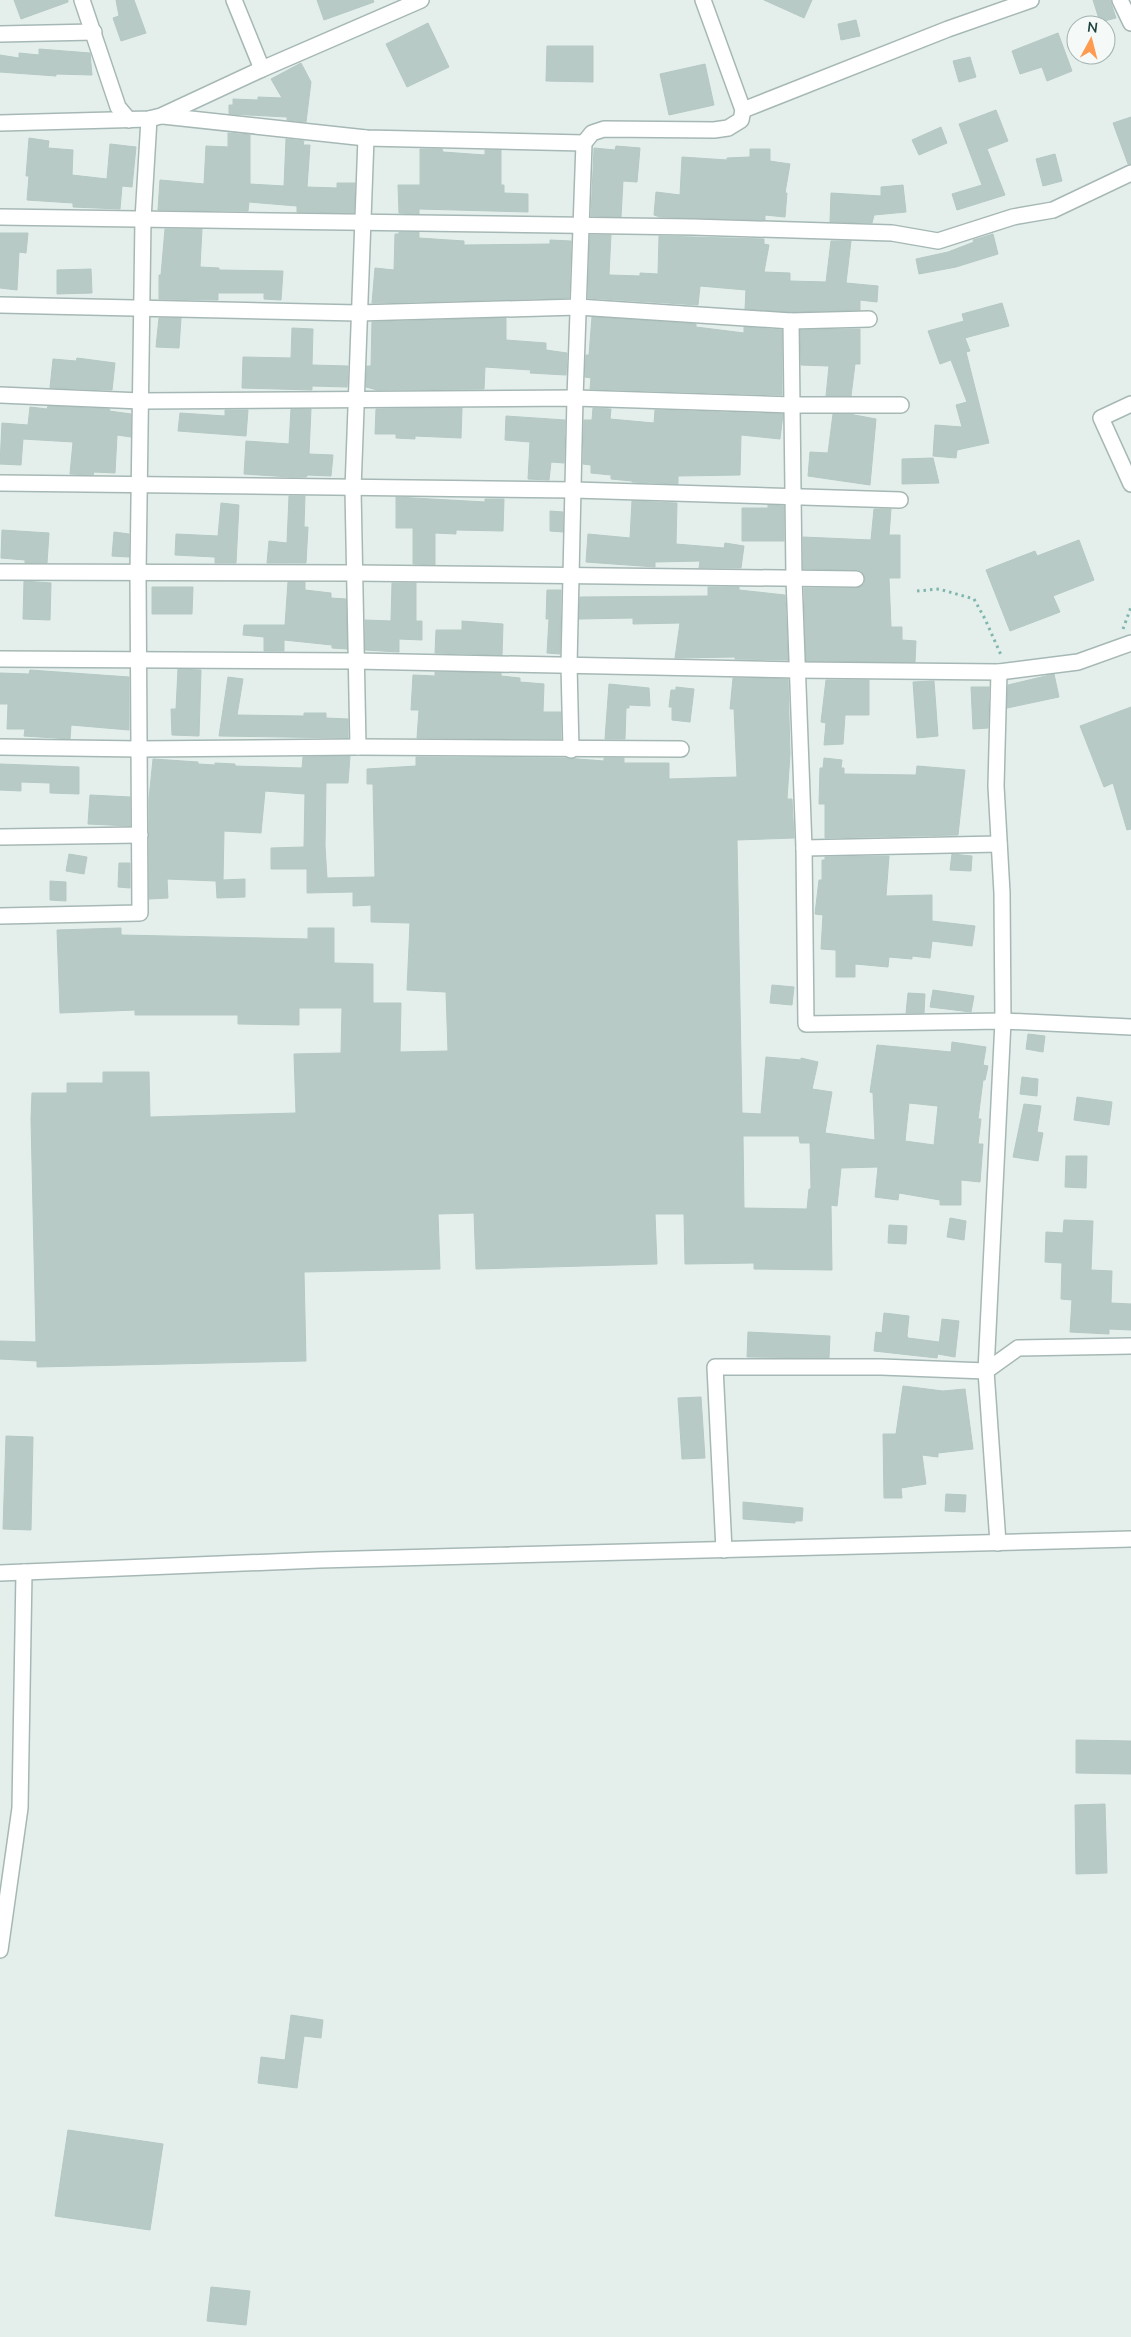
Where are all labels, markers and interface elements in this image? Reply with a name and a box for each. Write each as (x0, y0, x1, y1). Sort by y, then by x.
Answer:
north arrow (1066, 15, 1116, 65)
text: N (1086, 18, 1099, 37)

